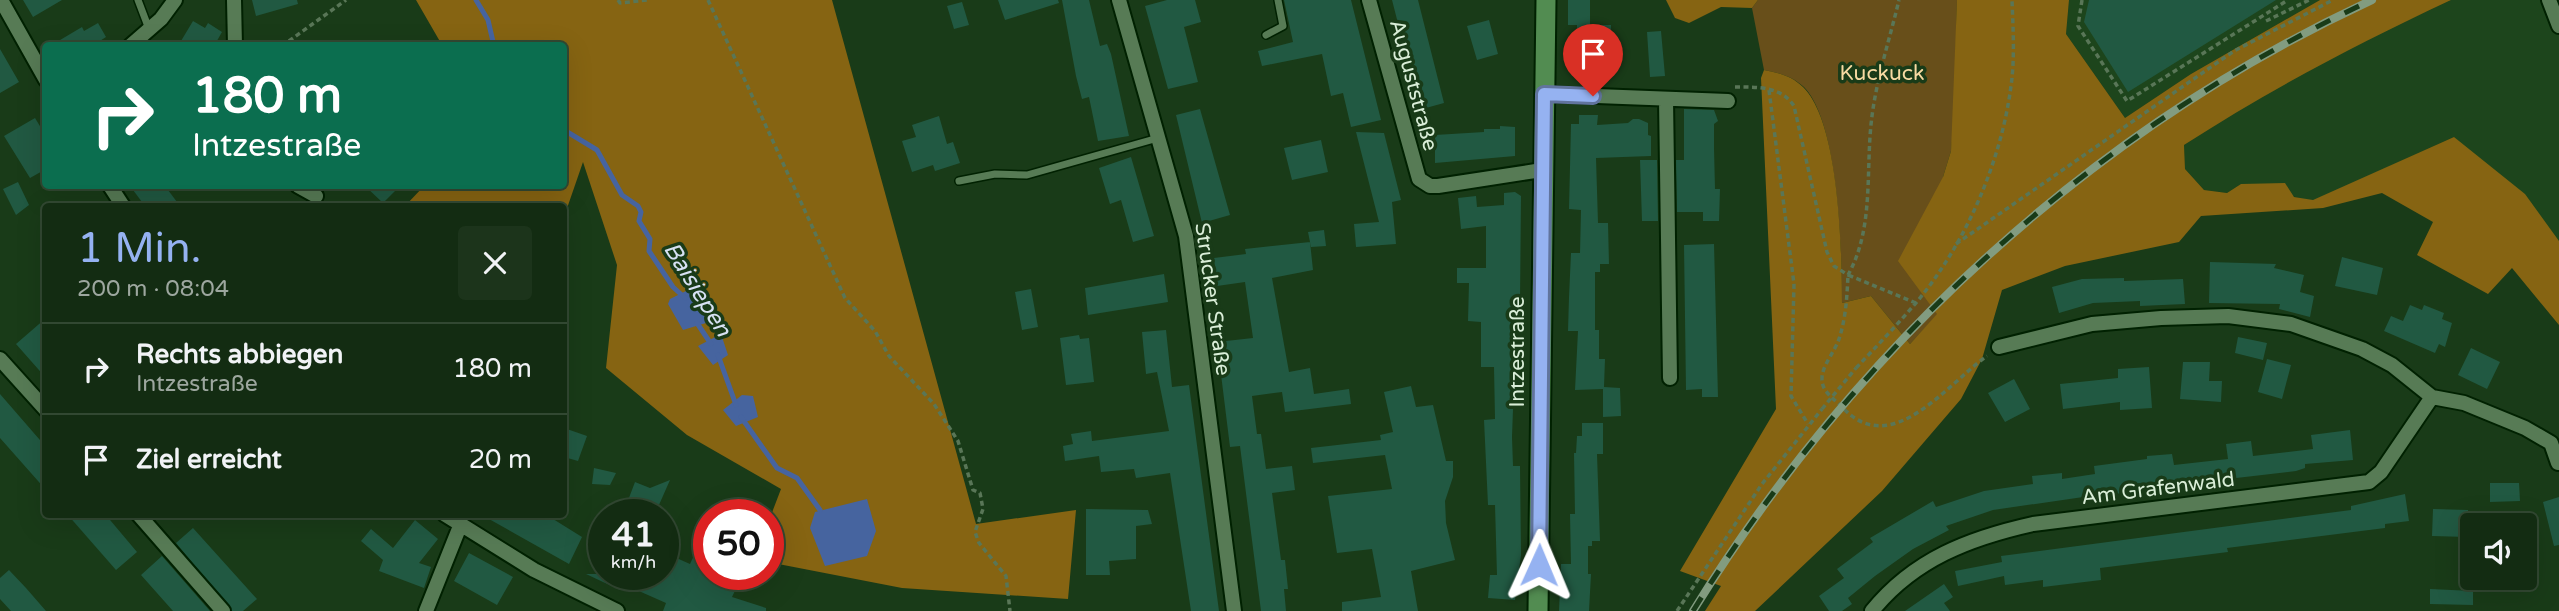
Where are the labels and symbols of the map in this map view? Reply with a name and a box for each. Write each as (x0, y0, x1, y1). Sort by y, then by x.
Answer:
street label: Auguststraße (1384, 17, 1443, 154)
pin (1563, 24, 1623, 96)
park label: Kuckuck (1840, 61, 1924, 86)
street label: Strucker Straße (1189, 221, 1236, 377)
water label: Baisiepen (657, 237, 738, 343)
street label: Intzestraße (1505, 296, 1530, 408)
street label: Am Grafenwald (2080, 467, 2236, 510)
speed limit sign: 50 (693, 499, 784, 590)
position arrow (1502, 528, 1576, 602)

